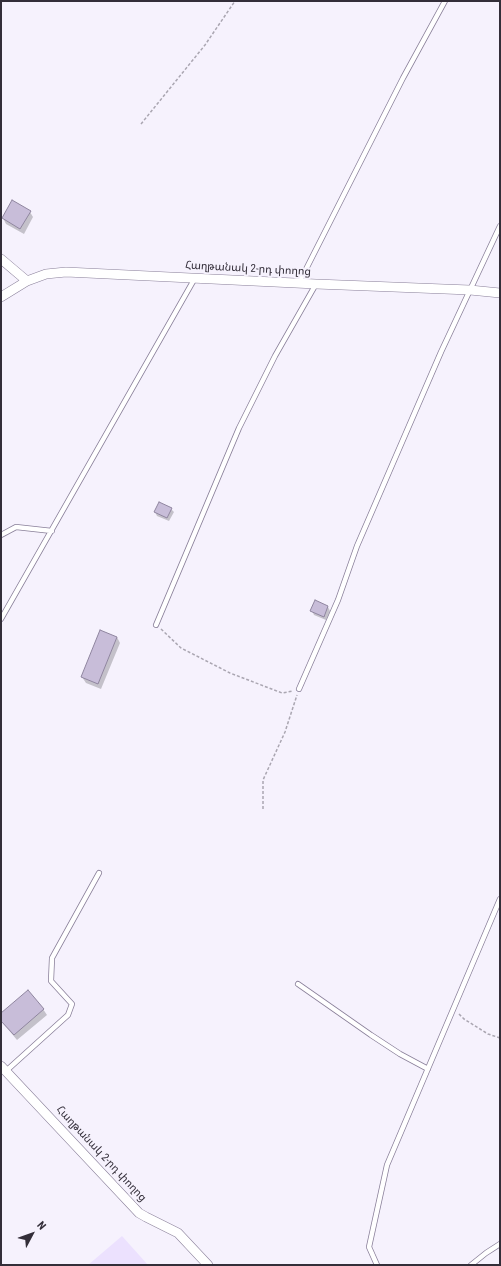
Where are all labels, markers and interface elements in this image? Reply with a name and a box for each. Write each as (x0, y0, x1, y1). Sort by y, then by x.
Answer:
street label: Հաղթանակ 2-րդ փողոց (185, 259, 311, 279)
street label: Հաղթանակ 2-րդ փողոց (53, 1103, 149, 1205)
north arrow (12, 1214, 52, 1254)
text: N (34, 1219, 49, 1233)

